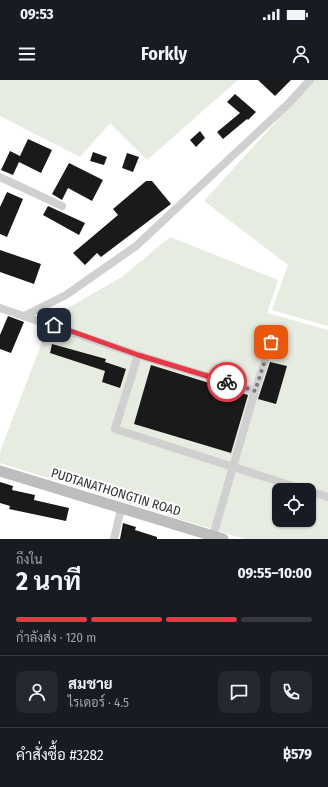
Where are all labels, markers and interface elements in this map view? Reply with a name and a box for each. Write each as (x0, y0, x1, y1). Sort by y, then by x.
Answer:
text: 09:53 (20, 5, 54, 23)
icon: menu (16, 43, 38, 65)
text: Forkly (141, 43, 187, 65)
icon: person (290, 43, 312, 65)
pin (37, 308, 71, 342)
icon: home (43, 314, 65, 336)
pin (254, 325, 288, 359)
icon: bag (260, 331, 282, 353)
courier (207, 362, 247, 402)
icon: bike (216, 371, 238, 393)
street label: PUDTANATHONGTIN ROAD (49, 465, 183, 519)
map controls (272, 483, 316, 527)
button: locate (272, 483, 316, 527)
text: ถึงใน (16, 552, 43, 567)
text: 09:55–10:00 (238, 564, 312, 582)
text: 2 นาที (16, 566, 81, 597)
text: กำลังส่ง · 120 m (16, 630, 96, 645)
button: person (16, 671, 58, 713)
button: chat (218, 671, 260, 713)
button: phone (270, 671, 312, 713)
text: สมชาย (68, 675, 113, 693)
text: ไรเดอร์ · 4.5 (68, 695, 129, 710)
text: ฿579 (283, 745, 312, 763)
text: คำสั่งซื้อ #3282 (16, 746, 104, 764)

